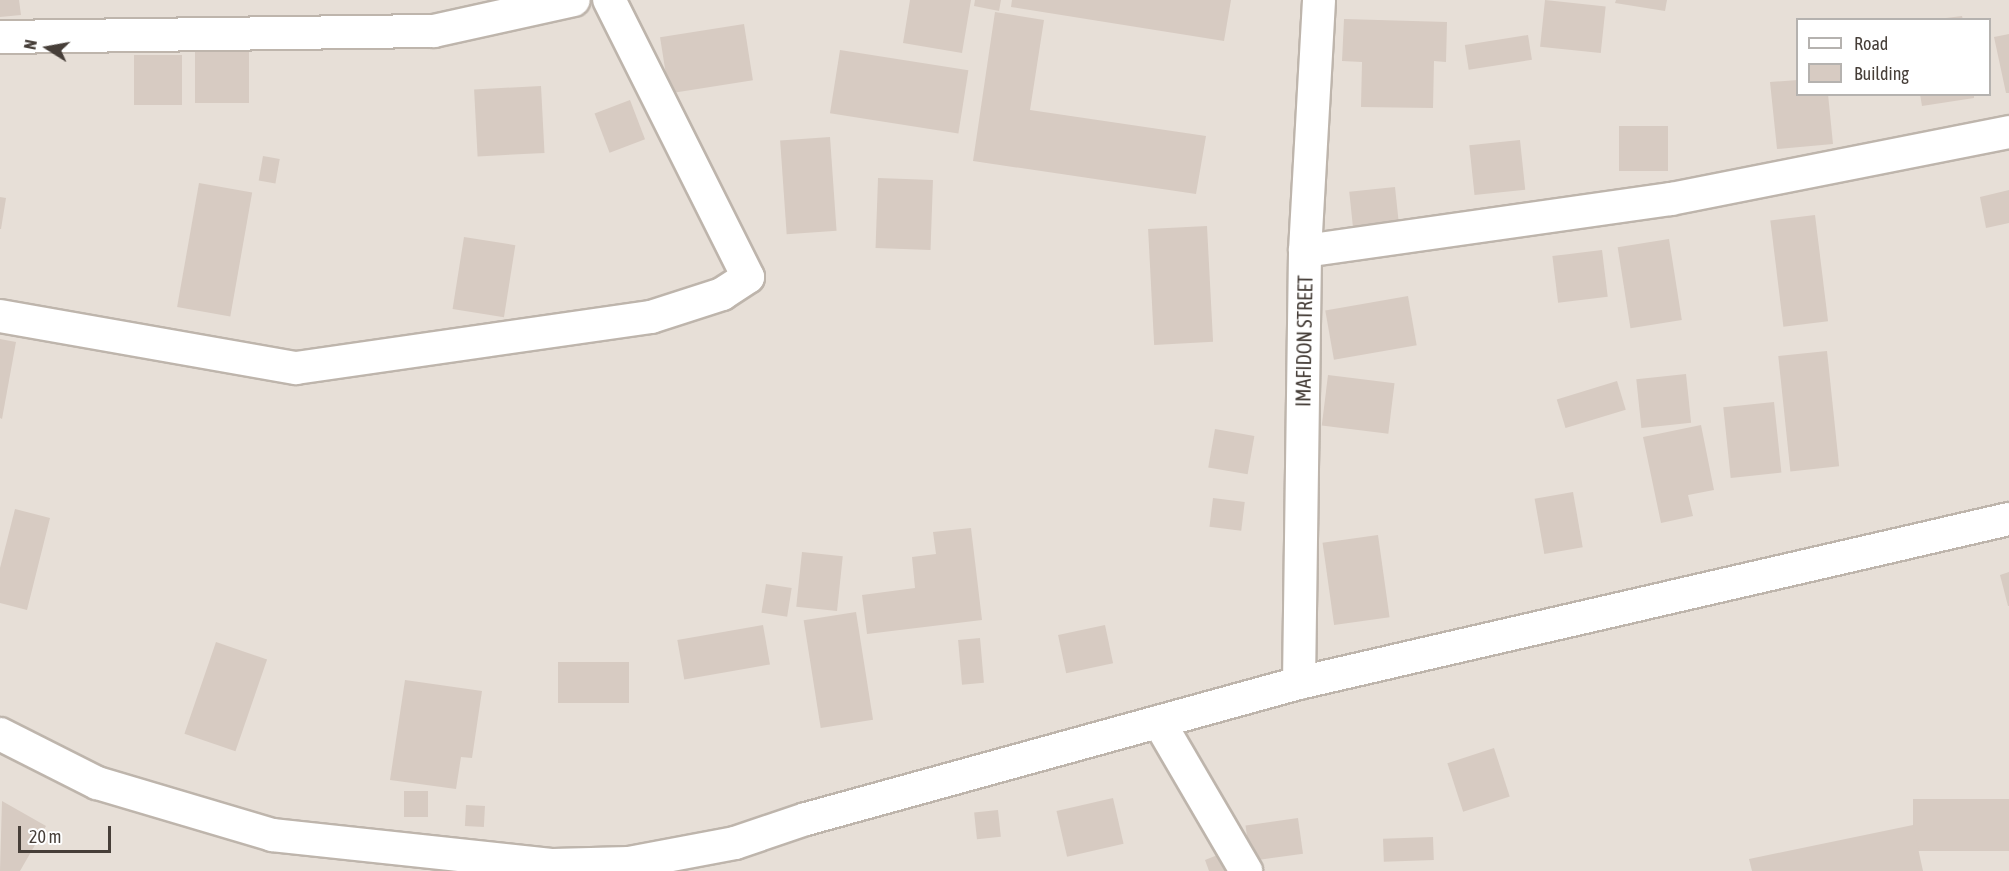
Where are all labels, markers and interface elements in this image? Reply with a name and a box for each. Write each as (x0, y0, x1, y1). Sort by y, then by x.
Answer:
north arrow (18, 18, 78, 78)
legend (1796, 18, 1991, 96)
text: Road (1854, 33, 1888, 54)
text: N (21, 38, 40, 51)
text: Building (1854, 63, 1909, 84)
street label: IMAFIDON STREET (1291, 275, 1317, 407)
scale bar (21, 814, 114, 852)
text: 20 m (29, 826, 61, 847)

